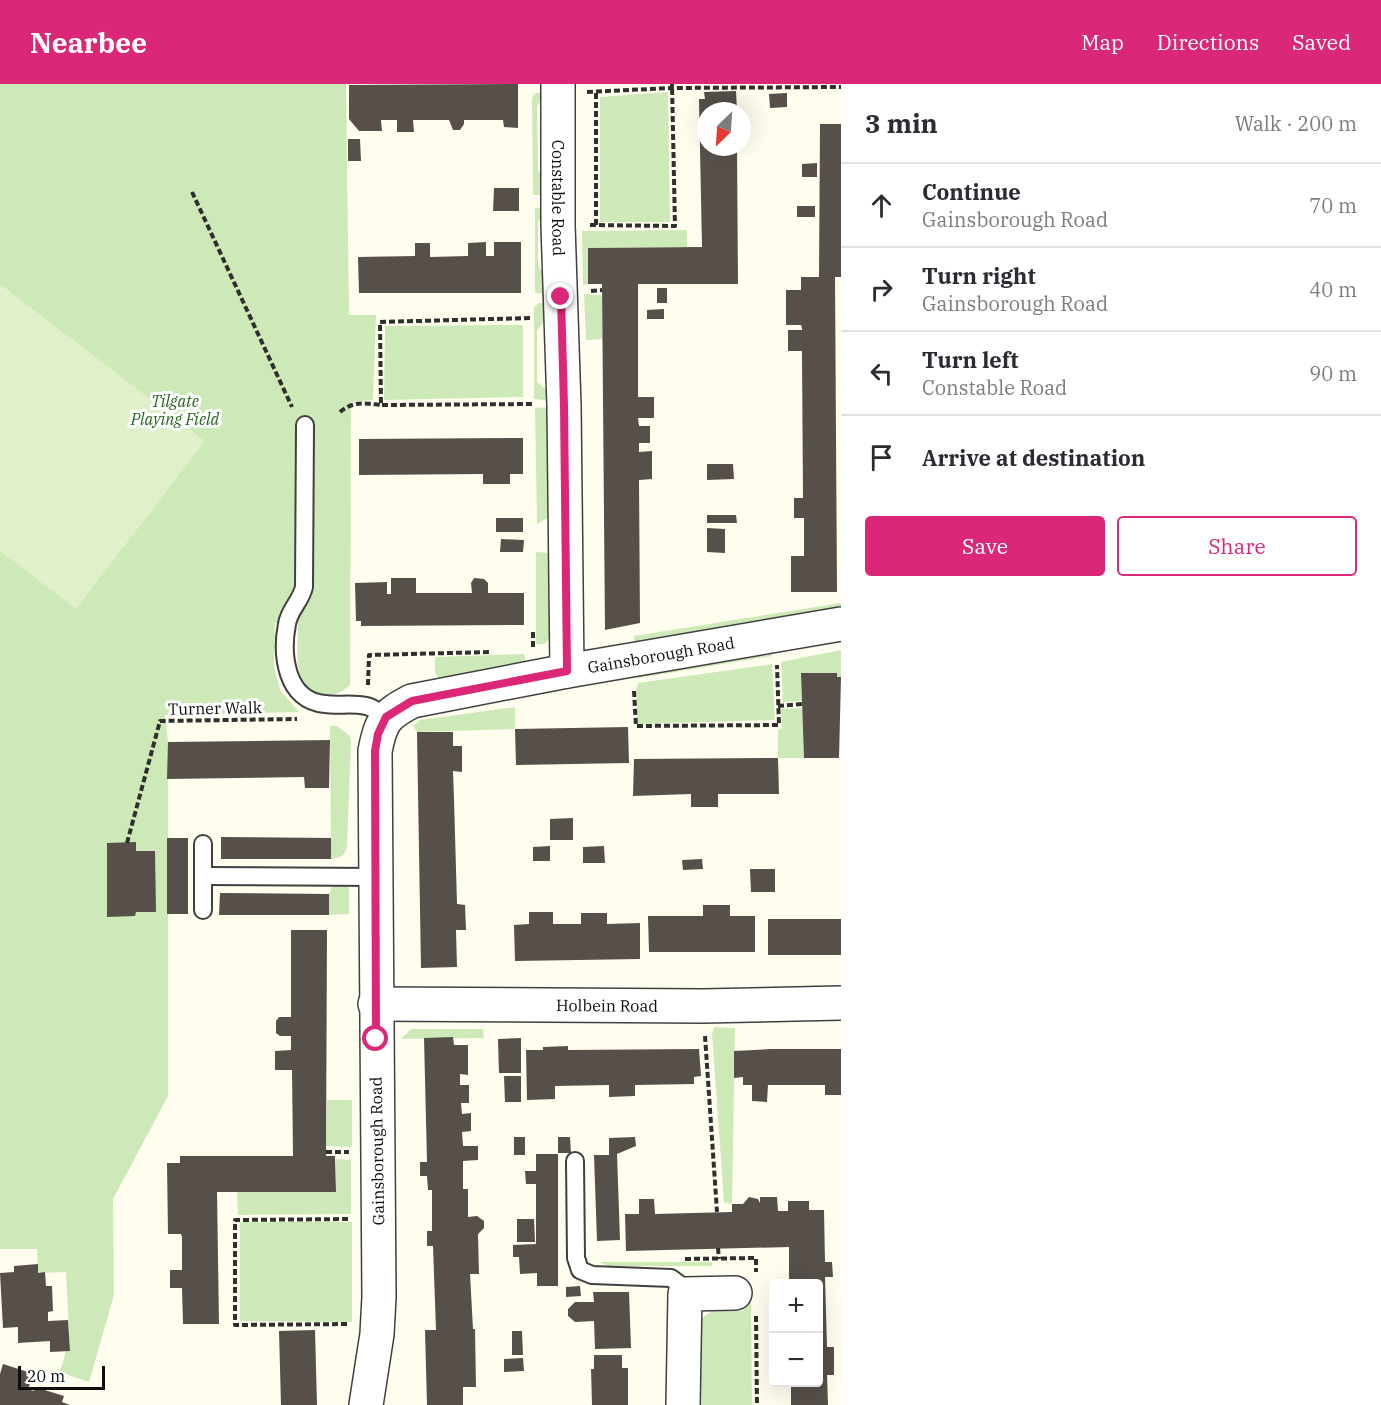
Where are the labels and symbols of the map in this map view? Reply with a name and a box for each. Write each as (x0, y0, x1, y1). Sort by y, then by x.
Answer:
north arrow (697, 102, 751, 156)
street label: Constable Road (548, 140, 569, 257)
route end (547, 283, 573, 309)
park label: Tilgate Playing Field (130, 391, 220, 429)
street label: Gainsborough Road (586, 632, 736, 677)
street label: Turner Walk (168, 697, 263, 719)
street label: Holbein Road (556, 995, 658, 1016)
route start (362, 1025, 388, 1051)
street label: Gainsborough Road (366, 1076, 388, 1226)
scale bar (18, 1363, 105, 1390)

